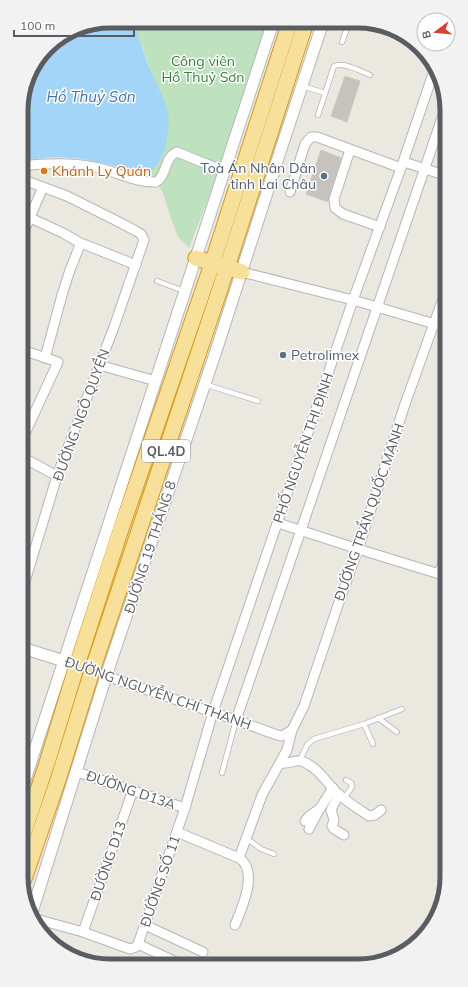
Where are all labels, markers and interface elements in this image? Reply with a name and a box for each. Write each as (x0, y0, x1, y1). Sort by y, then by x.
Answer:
scale bar (14, 12, 134, 38)
north arrow (416, 12, 456, 52)
text: 100 m (20, 18, 55, 33)
text: B (419, 29, 434, 40)
park label: Công viên Hồ Thuỷ Sơn (161, 52, 245, 86)
water label: Hồ Thuỷ Sơn (46, 87, 136, 106)
place label: Toà Án Nhân Dân tỉnh Lai Châu (200, 159, 316, 193)
place label: Khánh Ly Quán (52, 162, 151, 180)
marker: Khánh Ly Quán (39, 166, 49, 176)
marker: Toà Án Nhân Dân tỉnh Lai Châu (319, 171, 329, 181)
street label: ĐƯỜNG NGÔ QUYỀN (49, 346, 113, 484)
place label: Petrolimex (291, 346, 360, 364)
marker: Petrolimex (278, 350, 288, 360)
street label: PHỐ NGUYỄN THỊ ĐỊNH (269, 370, 337, 526)
street label: ĐƯỜNG TRẦN QUỐC MẠNH (330, 421, 408, 603)
road number: QL.4D (142, 440, 190, 462)
street label: ĐƯỜNG 19 THÁNG 8 (120, 478, 180, 616)
street label: ĐƯỜNG NGUYỄN CHÍ THANH (62, 653, 254, 733)
street label: ĐƯỜNG D13A (84, 766, 179, 814)
street label: ĐƯỜNG D13 (86, 819, 130, 903)
street label: ĐƯỜNG SỐ 11 (136, 833, 184, 929)

